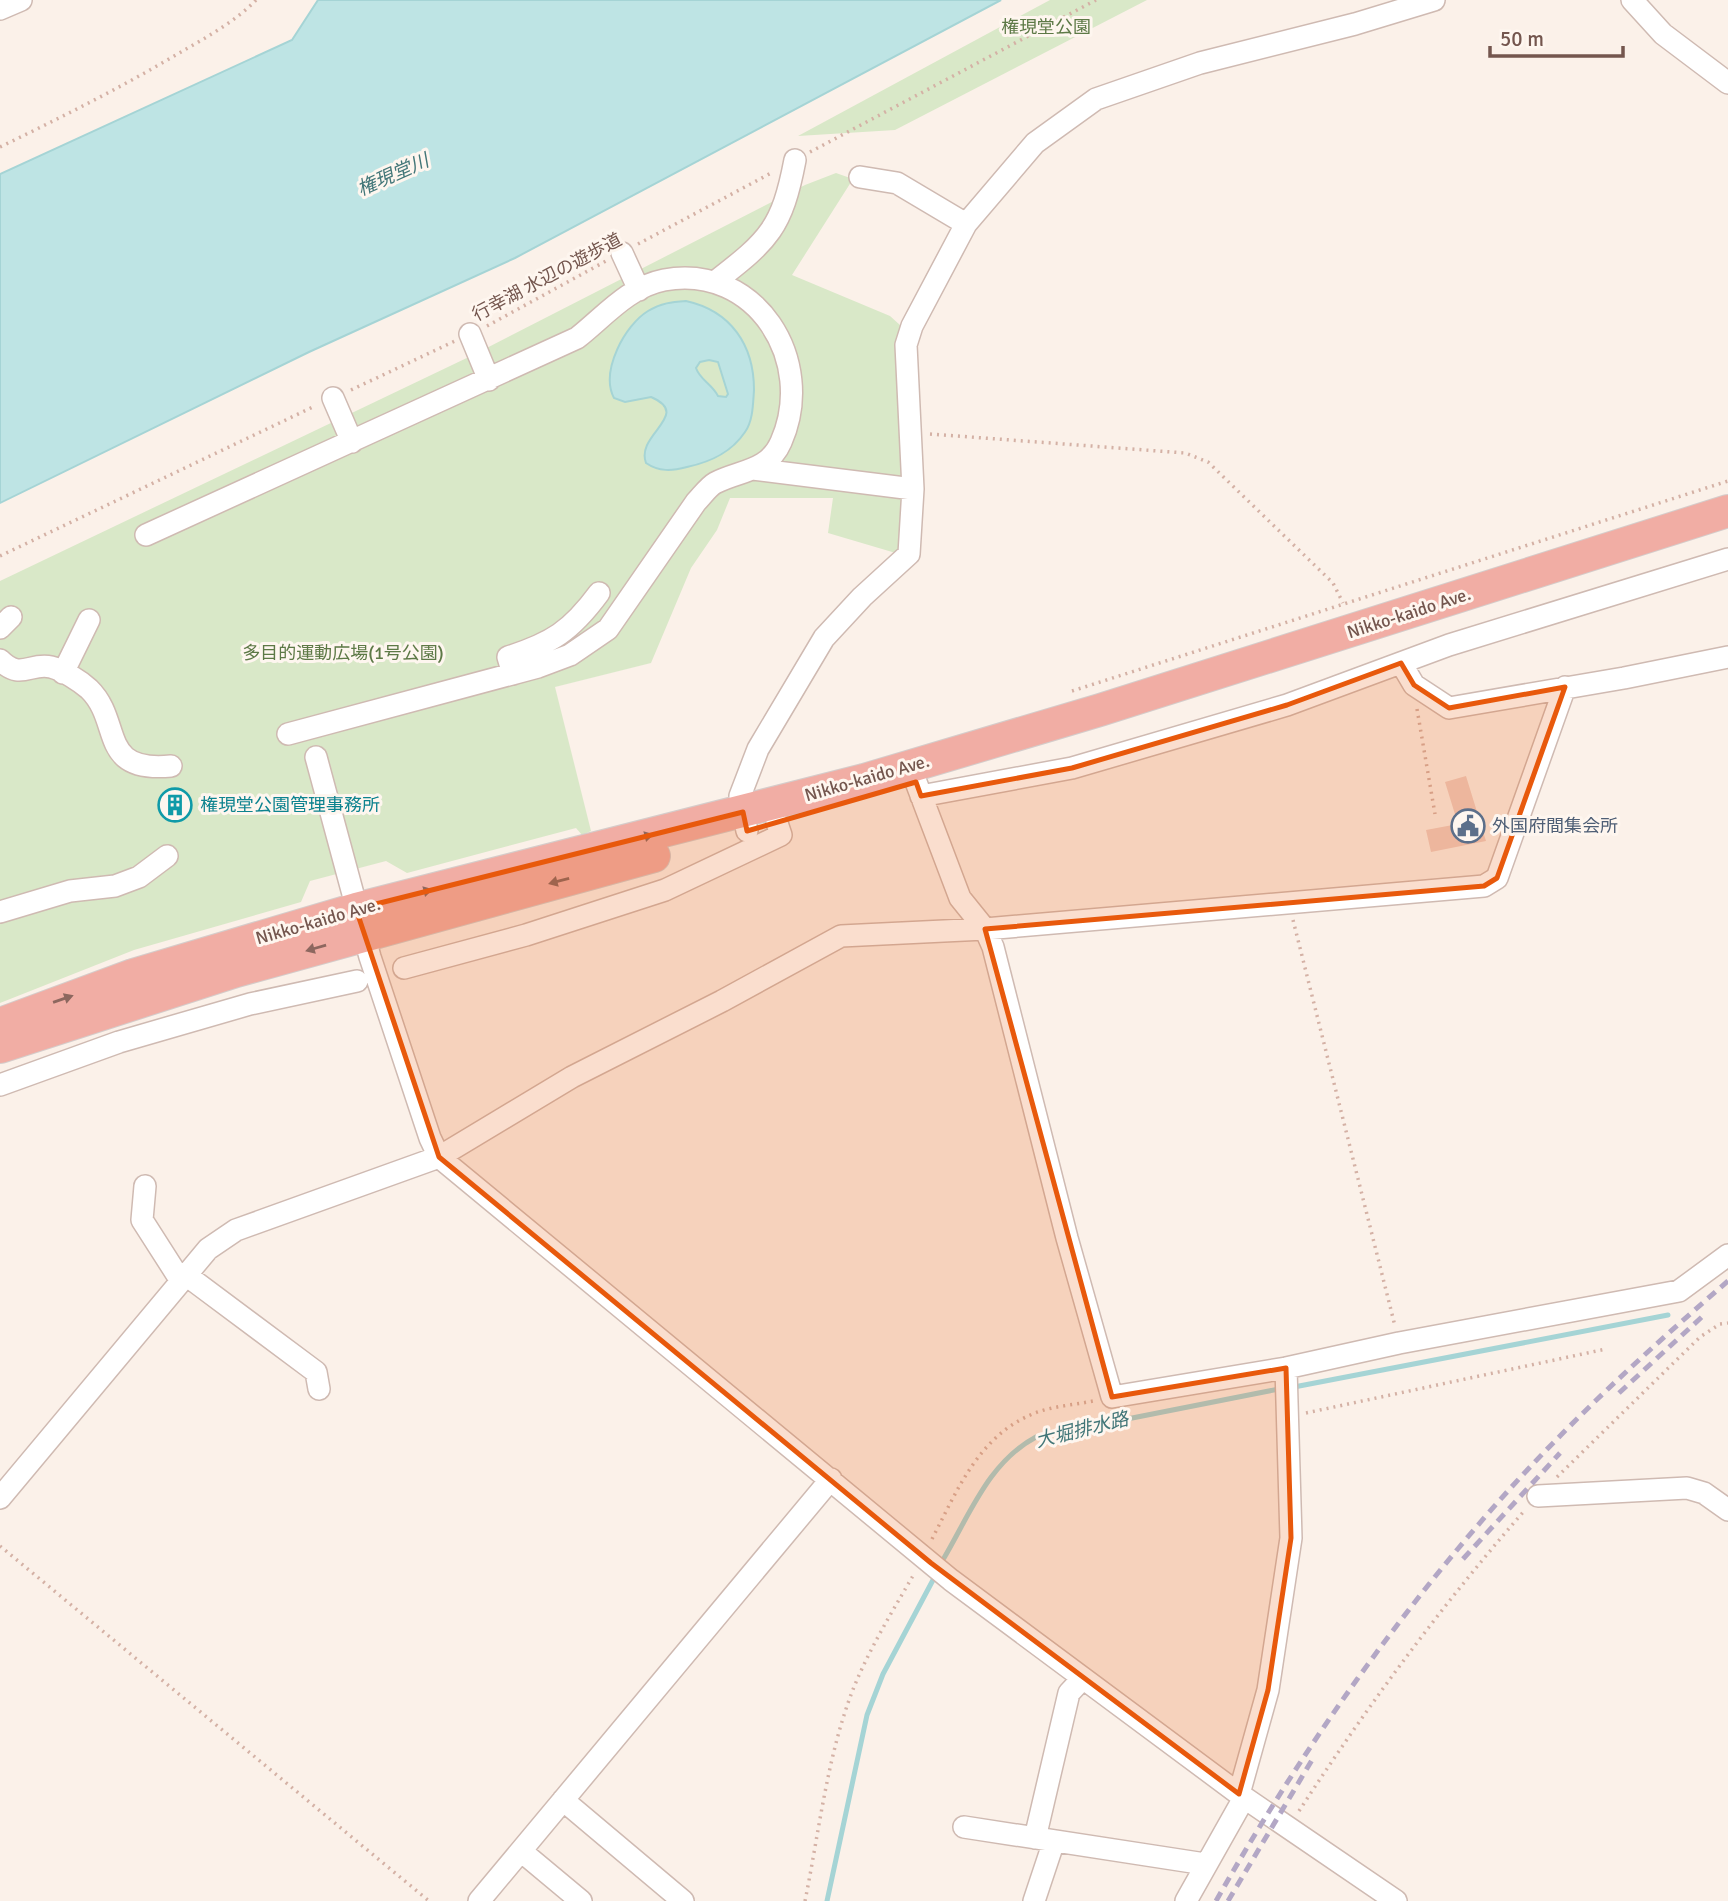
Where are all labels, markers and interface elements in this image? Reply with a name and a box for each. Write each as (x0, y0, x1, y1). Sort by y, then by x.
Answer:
scale bar (1490, 14, 1623, 58)
park label: 権現堂公園 (1001, 16, 1091, 38)
text: 50 m (1500, 26, 1544, 52)
water label: 権現堂川 (353, 148, 434, 201)
street label: 行幸湖 水辺の遊歩道 (469, 228, 625, 326)
street label: Nikko-kaido Ave. (1344, 583, 1474, 643)
park label: 多目的運動広場(1号公園) (242, 642, 444, 664)
street label: Nikko-kaido Ave. (802, 750, 932, 806)
building icon: 権現堂公園管理事務所 (156, 786, 194, 824)
place label: 権現堂公園管理事務所 (200, 794, 380, 816)
public building icon: 外国府間集会所 (1449, 807, 1487, 845)
place label: 外国府間集会所 (1492, 815, 1618, 837)
one-way arrow (632, 831, 654, 842)
one-way arrow (548, 876, 570, 887)
one-way arrow (411, 886, 433, 897)
street label: Nikko-kaido Ave. (253, 893, 383, 949)
one-way arrow (305, 943, 327, 954)
one-way arrow (53, 993, 74, 1004)
water label: 大堀排水路 (1033, 1406, 1133, 1453)

